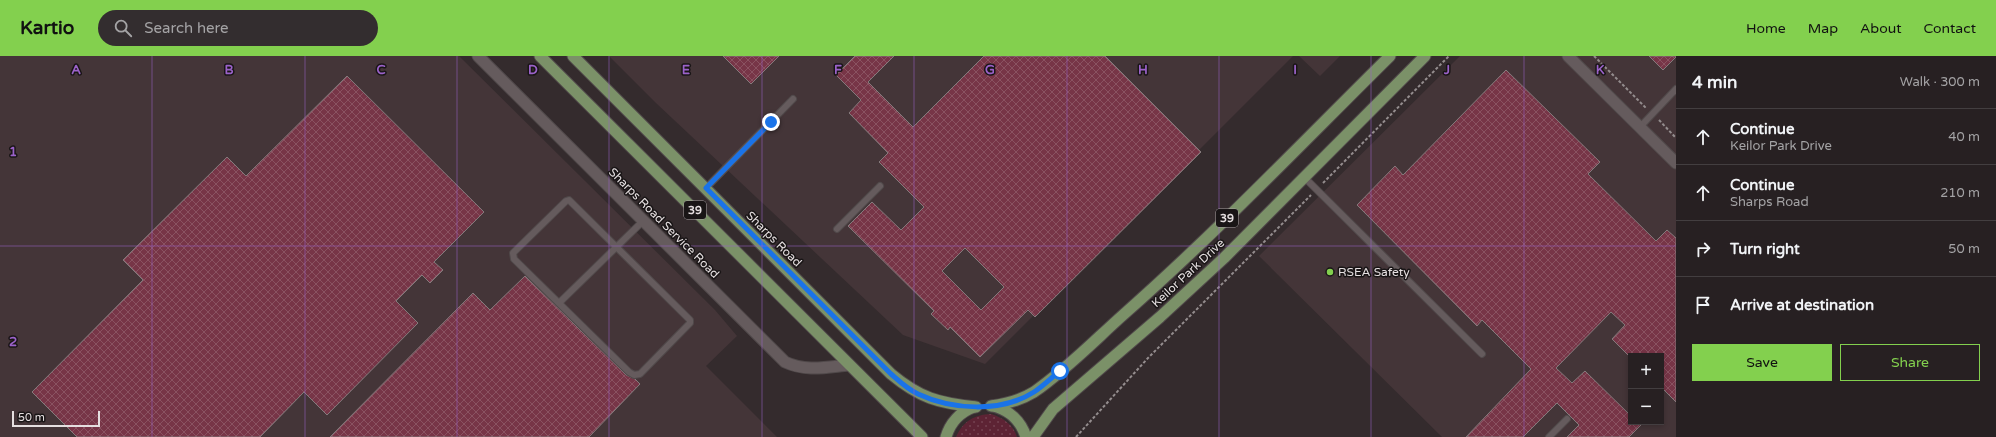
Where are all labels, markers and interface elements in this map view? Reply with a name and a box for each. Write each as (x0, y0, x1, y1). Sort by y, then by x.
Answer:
search box (98, 10, 378, 46)
text: Kartio (20, 17, 74, 39)
icon: search (112, 17, 134, 39)
text: Search here (144, 19, 229, 37)
text: Home (1746, 20, 1786, 37)
text: Map (1808, 20, 1838, 37)
text: About (1860, 20, 1902, 37)
text: Contact (1924, 20, 1976, 37)
text: A (71, 62, 81, 78)
text: B (224, 62, 234, 78)
text: C (376, 62, 386, 78)
text: D (528, 62, 538, 78)
text: E (682, 62, 690, 78)
text: F (834, 62, 842, 78)
text: G (985, 62, 995, 78)
text: H (1138, 62, 1148, 78)
text: I (1293, 62, 1297, 78)
text: J (1443, 62, 1450, 78)
text: K (1596, 62, 1605, 78)
text: 4 min (1692, 72, 1737, 93)
text: Walk · 300 m (1900, 74, 1980, 90)
route end (762, 113, 780, 131)
text: Continue (1730, 120, 1794, 138)
icon: ahead (1692, 126, 1714, 148)
text: 40 m (1948, 129, 1980, 145)
text: Keilor Park Drive (1730, 138, 1832, 154)
text: 1 (9, 144, 17, 160)
street label: Sharps Road Service Road (606, 165, 722, 281)
text: Continue (1730, 176, 1794, 194)
icon: ahead (1692, 182, 1714, 204)
text: 210 m (1940, 185, 1980, 201)
text: Sharps Road (1730, 194, 1809, 210)
road number: 39 (684, 201, 706, 219)
street label: Sharps Road (743, 208, 805, 270)
road number: 39 (1216, 209, 1238, 227)
street label: Keilor Park Drive (1149, 236, 1227, 310)
icon: right (1692, 238, 1714, 260)
text: Turn right (1730, 240, 1800, 258)
text: 50 m (1948, 241, 1980, 257)
place label: RSEA Safety (1338, 265, 1410, 279)
marker: RSEA Safety (1325, 267, 1335, 277)
icon: arrive (1692, 294, 1714, 316)
text: Arrive at destination (1730, 296, 1874, 314)
text: 2 (9, 334, 17, 350)
button: Save (1692, 344, 1832, 381)
button: Share (1840, 344, 1980, 381)
map controls (1628, 353, 1664, 425)
button: + (1628, 353, 1664, 389)
route start (1051, 362, 1069, 380)
button: − (1628, 389, 1664, 425)
scale bar (12, 409, 100, 428)
text: 50 m (18, 411, 45, 424)

